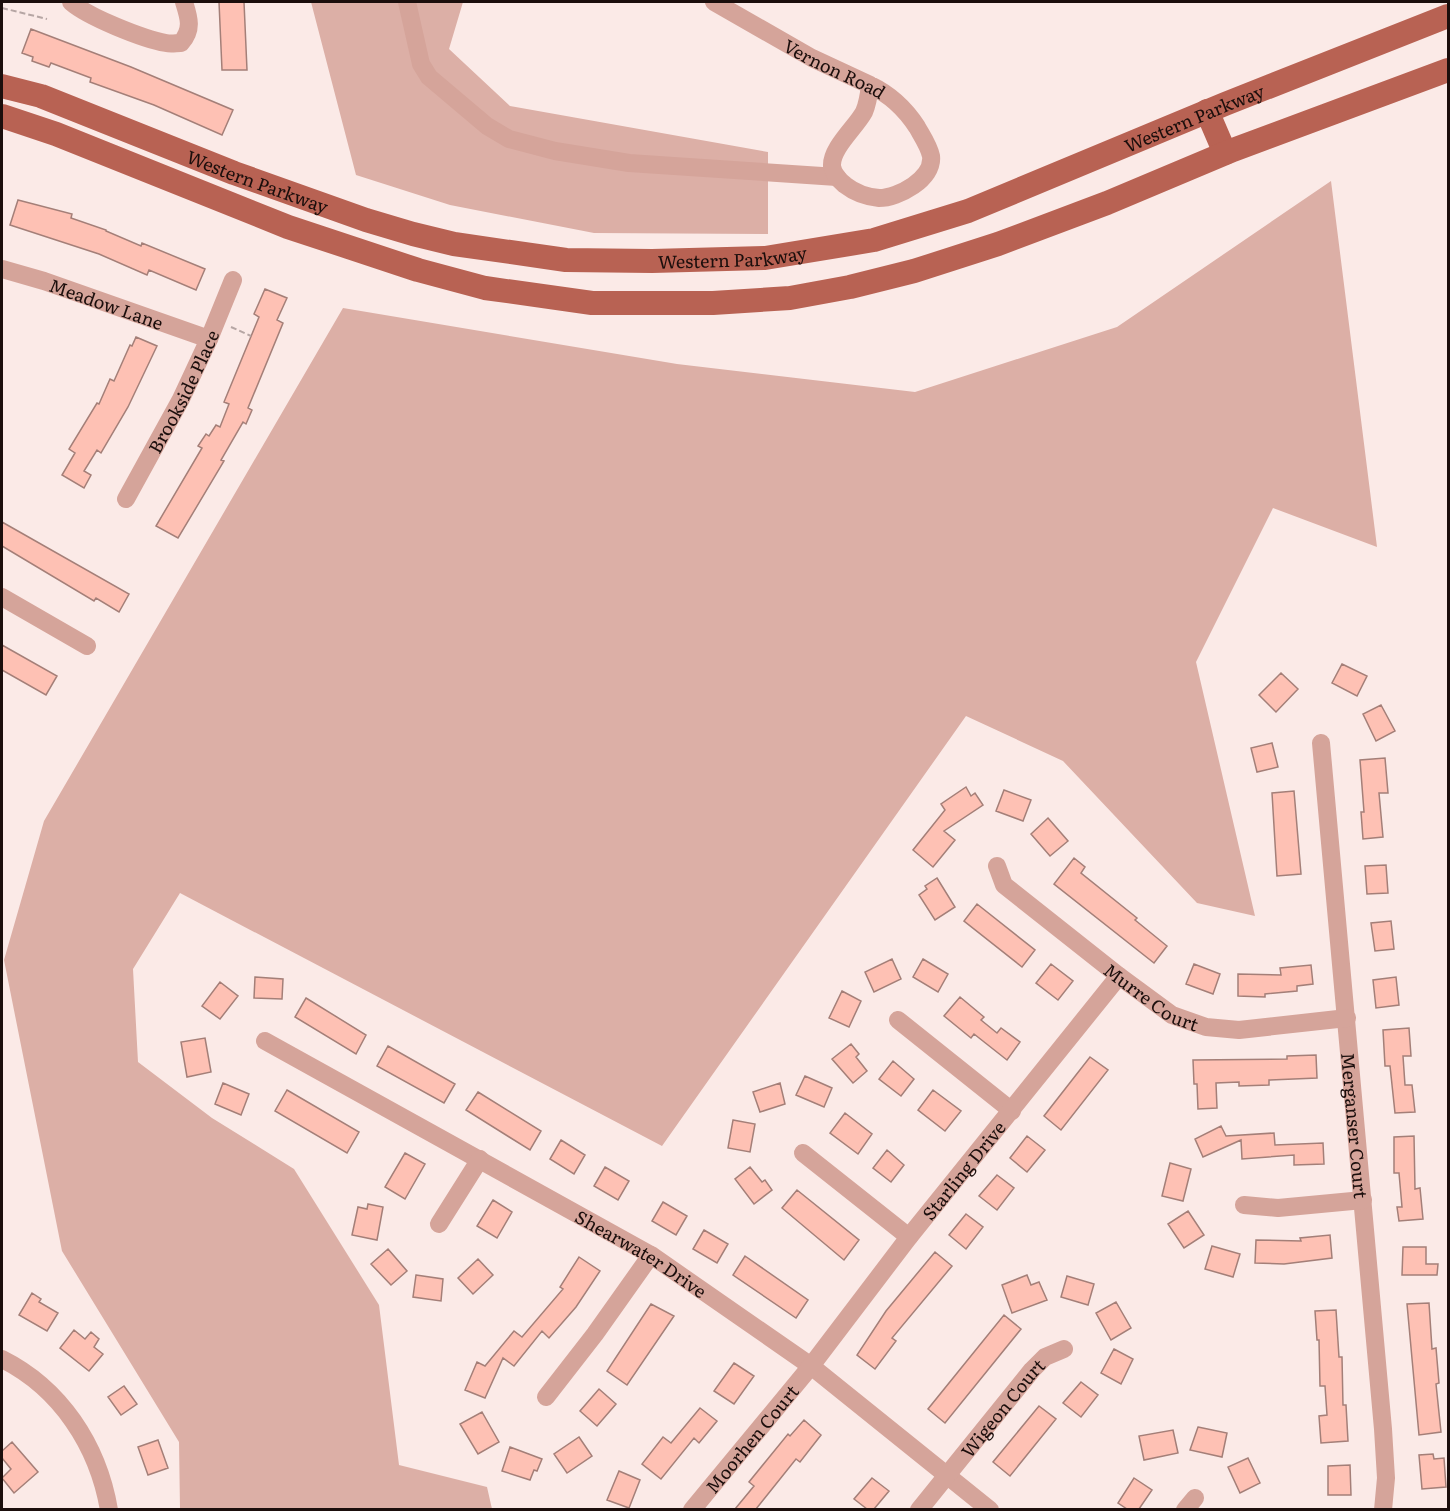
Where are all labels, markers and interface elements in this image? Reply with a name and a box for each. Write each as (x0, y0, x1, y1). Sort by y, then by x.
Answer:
street label: Vernon Road (779, 31, 891, 105)
street label: Western Parkway (1120, 76, 1268, 158)
street label: Western Parkway (183, 142, 333, 219)
street label: Western Parkway (658, 238, 809, 274)
street label: Meadow Lane (46, 271, 167, 335)
street label: Brookside Place (141, 326, 225, 458)
street label: Murre Court (1099, 956, 1203, 1037)
street label: Merganser Court (1336, 1051, 1376, 1200)
street label: Starling Drive (915, 1115, 1011, 1225)
street label: Shearwater Drive (571, 1202, 713, 1304)
street label: Wigeon Court (954, 1351, 1051, 1463)
street label: Moorhen Court (698, 1378, 805, 1498)

